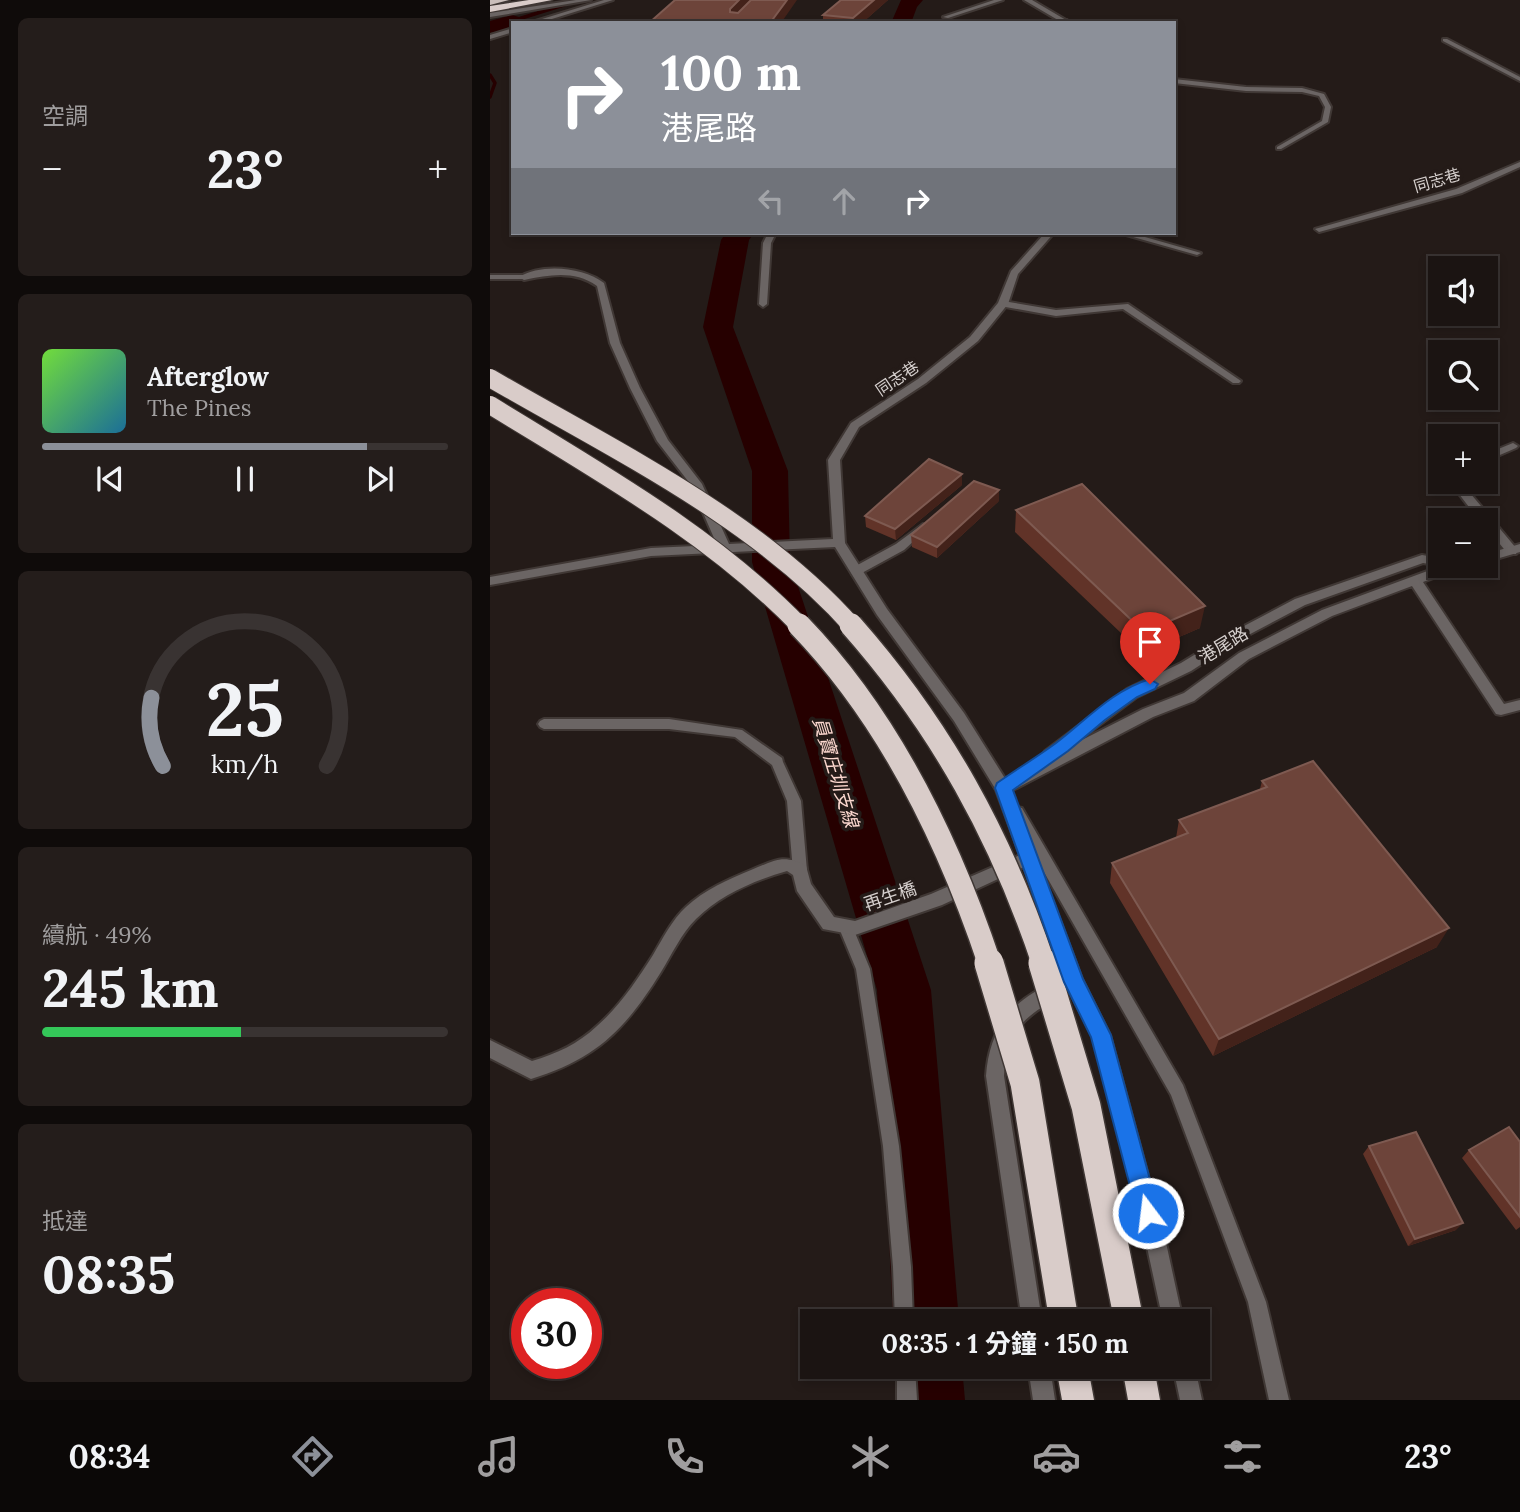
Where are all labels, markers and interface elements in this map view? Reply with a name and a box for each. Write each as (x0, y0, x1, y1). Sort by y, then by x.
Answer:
text: 100 m (661, 41, 801, 103)
icon: right (546, 49, 637, 140)
text: 空調 (42, 101, 88, 130)
text: 港尾路 (661, 107, 757, 148)
text: 23° (207, 136, 283, 202)
text: − (42, 145, 62, 193)
text: + (428, 145, 448, 193)
street label: 同志巷 (1411, 164, 1463, 196)
icon: left (752, 182, 790, 220)
icon: ahead (825, 182, 863, 220)
icon: right (898, 182, 936, 220)
map controls (1428, 256, 1498, 578)
button: sound (1428, 256, 1498, 326)
button: search (1428, 340, 1498, 410)
street label: 同志巷 (872, 356, 922, 400)
text: Afterglow (147, 360, 269, 393)
text: The Pines (147, 393, 252, 422)
button: + (1428, 424, 1498, 494)
icon: previous (91, 460, 129, 498)
icon: pause (226, 460, 264, 498)
icon: next (361, 460, 399, 498)
button: − (1428, 508, 1498, 578)
pin (1120, 612, 1180, 684)
street label: 港尾路 (1194, 621, 1252, 669)
icon: arrive (1131, 623, 1169, 661)
text: 25 (206, 663, 284, 756)
water label: 員寶庄圳支線 (808, 714, 865, 832)
text: km/h (211, 748, 279, 780)
street label: 再生橋 (861, 876, 919, 916)
text: 續航 · 49% (42, 920, 152, 949)
text: 245 km (42, 955, 219, 1021)
position arrow (1111, 1176, 1185, 1250)
text: 抵達 (42, 1206, 88, 1235)
text: 08:35 (42, 1241, 175, 1307)
speed limit sign: 30 (511, 1288, 602, 1379)
text: 08:35 · 1 分鐘 · 150 m (882, 1327, 1128, 1360)
icon: directions (288, 1432, 337, 1481)
icon: music (474, 1432, 523, 1481)
icon: phone (660, 1432, 709, 1481)
icon: climate (846, 1432, 895, 1481)
icon: car (1032, 1432, 1081, 1481)
icon: filters (1218, 1432, 1267, 1481)
text: 08:34 (69, 1436, 151, 1477)
text: 23° (1404, 1436, 1451, 1477)

